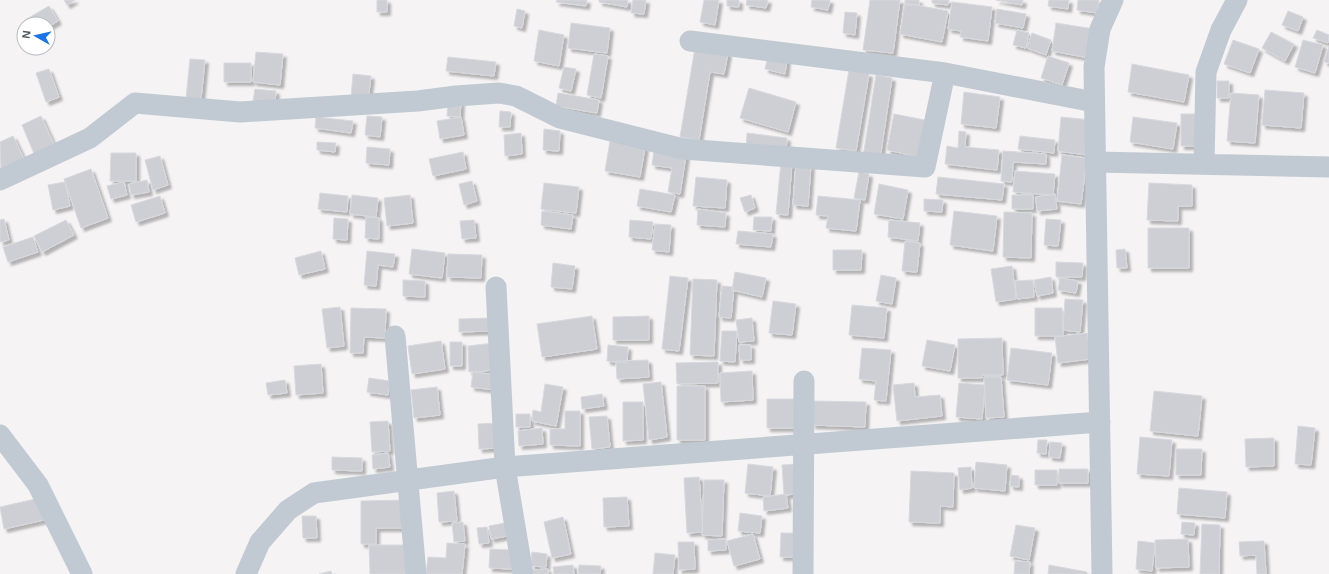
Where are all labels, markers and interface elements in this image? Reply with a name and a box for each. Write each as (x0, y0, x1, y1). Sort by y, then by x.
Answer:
north arrow (16, 16, 56, 56)
text: N (20, 30, 33, 39)

